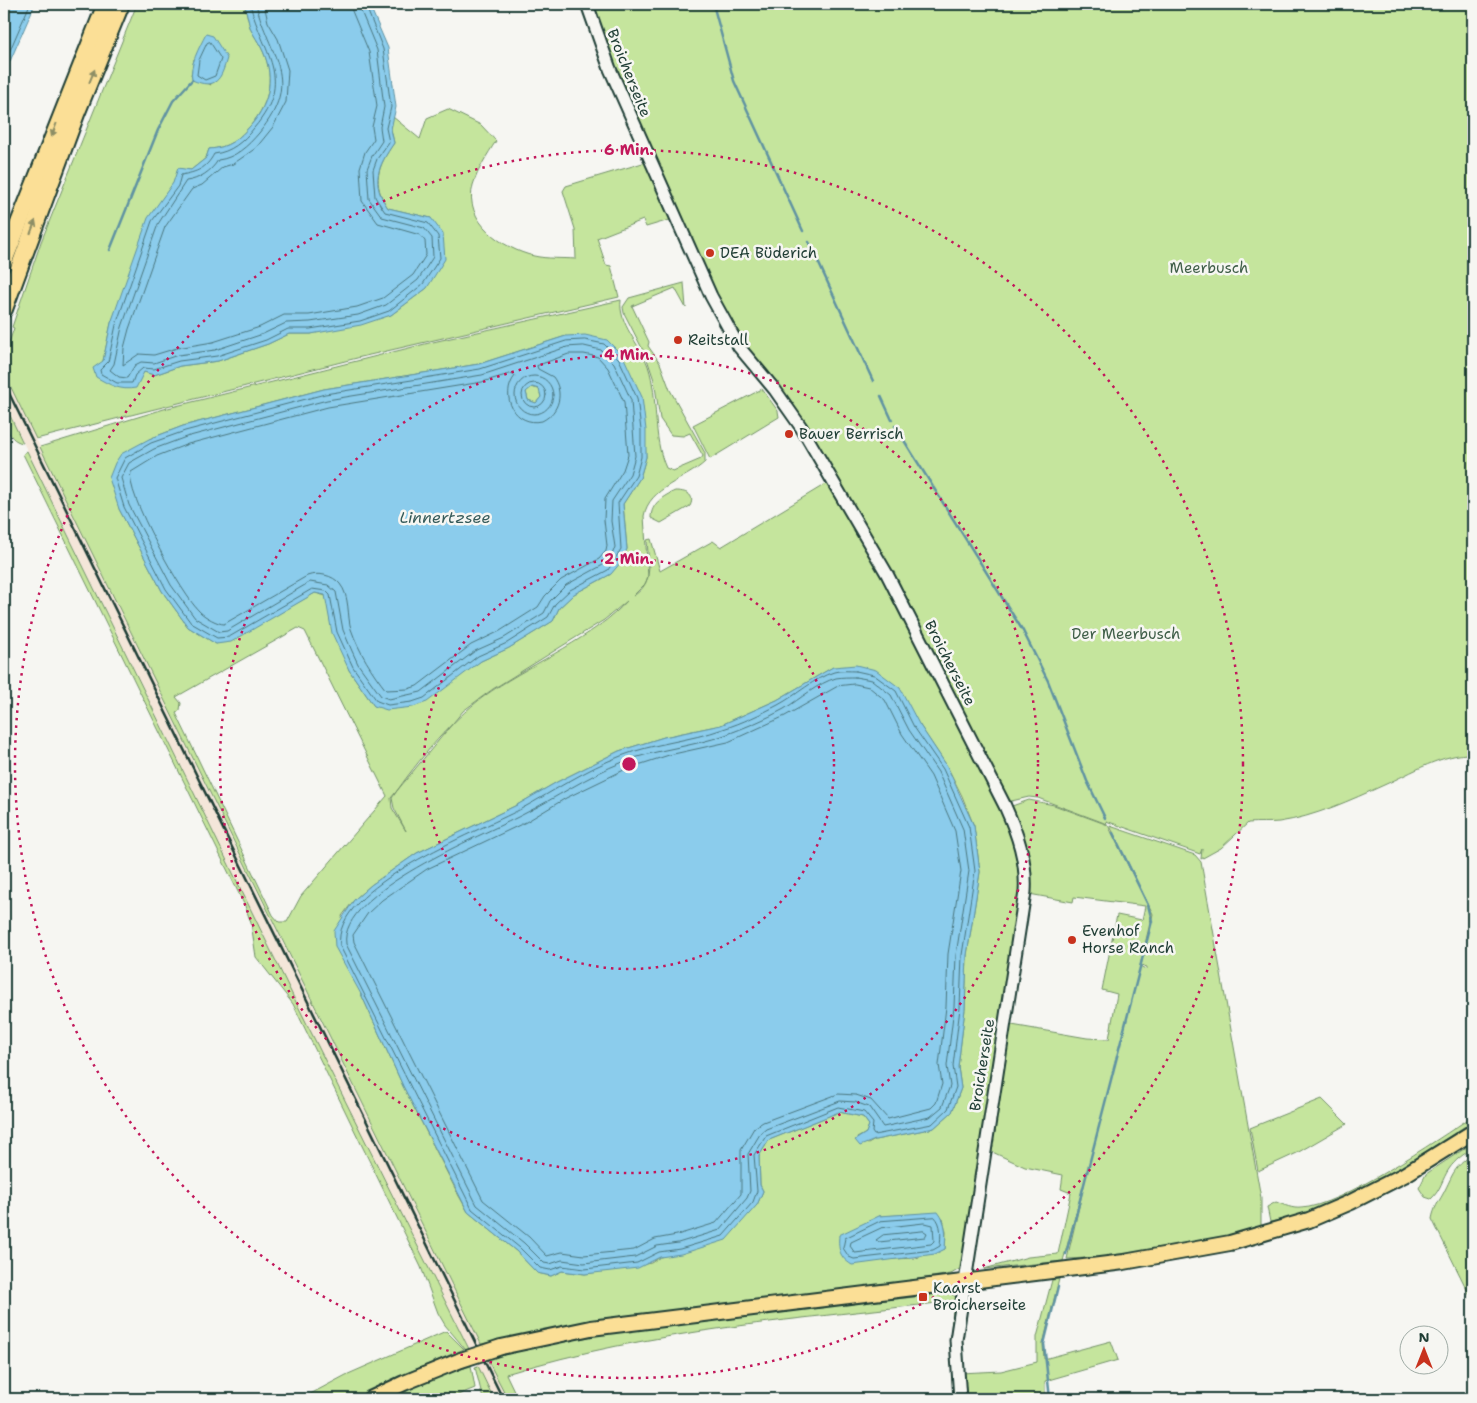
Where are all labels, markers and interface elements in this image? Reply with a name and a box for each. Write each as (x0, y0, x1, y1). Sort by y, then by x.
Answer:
street label: Broicherseite (602, 26, 656, 120)
one-way arrow (88, 68, 96, 83)
one-way arrow (50, 123, 58, 138)
text: 6 Min. (604, 140, 654, 160)
one-way arrow (29, 219, 37, 234)
place label: DEA Büderich (720, 243, 817, 263)
marker: DEA Büderich (704, 247, 716, 259)
park label: Meerbusch (1170, 258, 1248, 278)
place label: Reitstall (688, 330, 749, 350)
marker: Reitstall (672, 334, 684, 346)
text: 4 Min. (604, 345, 654, 365)
place label: Bauer Berrisch (799, 424, 904, 444)
marker: Bauer Berrisch (783, 428, 795, 440)
water label: Linnertzsee (400, 507, 490, 528)
text: 2 Min. (604, 549, 654, 569)
street label: Broicherseite (920, 617, 980, 709)
park label: Der Meerbusch (1072, 624, 1180, 644)
centre of rings (620, 755, 638, 773)
place label: Evenhof Horse Ranch (1082, 921, 1174, 958)
marker: Evenhof Horse Ranch (1066, 934, 1078, 946)
street label: Broicherseite (965, 1017, 999, 1113)
place label: Kaarst Broicherseite (933, 1278, 1026, 1315)
marker: Kaarst Broicherseite (917, 1291, 929, 1303)
north arrow (1400, 1326, 1450, 1376)
text: N (1418, 1328, 1430, 1346)

